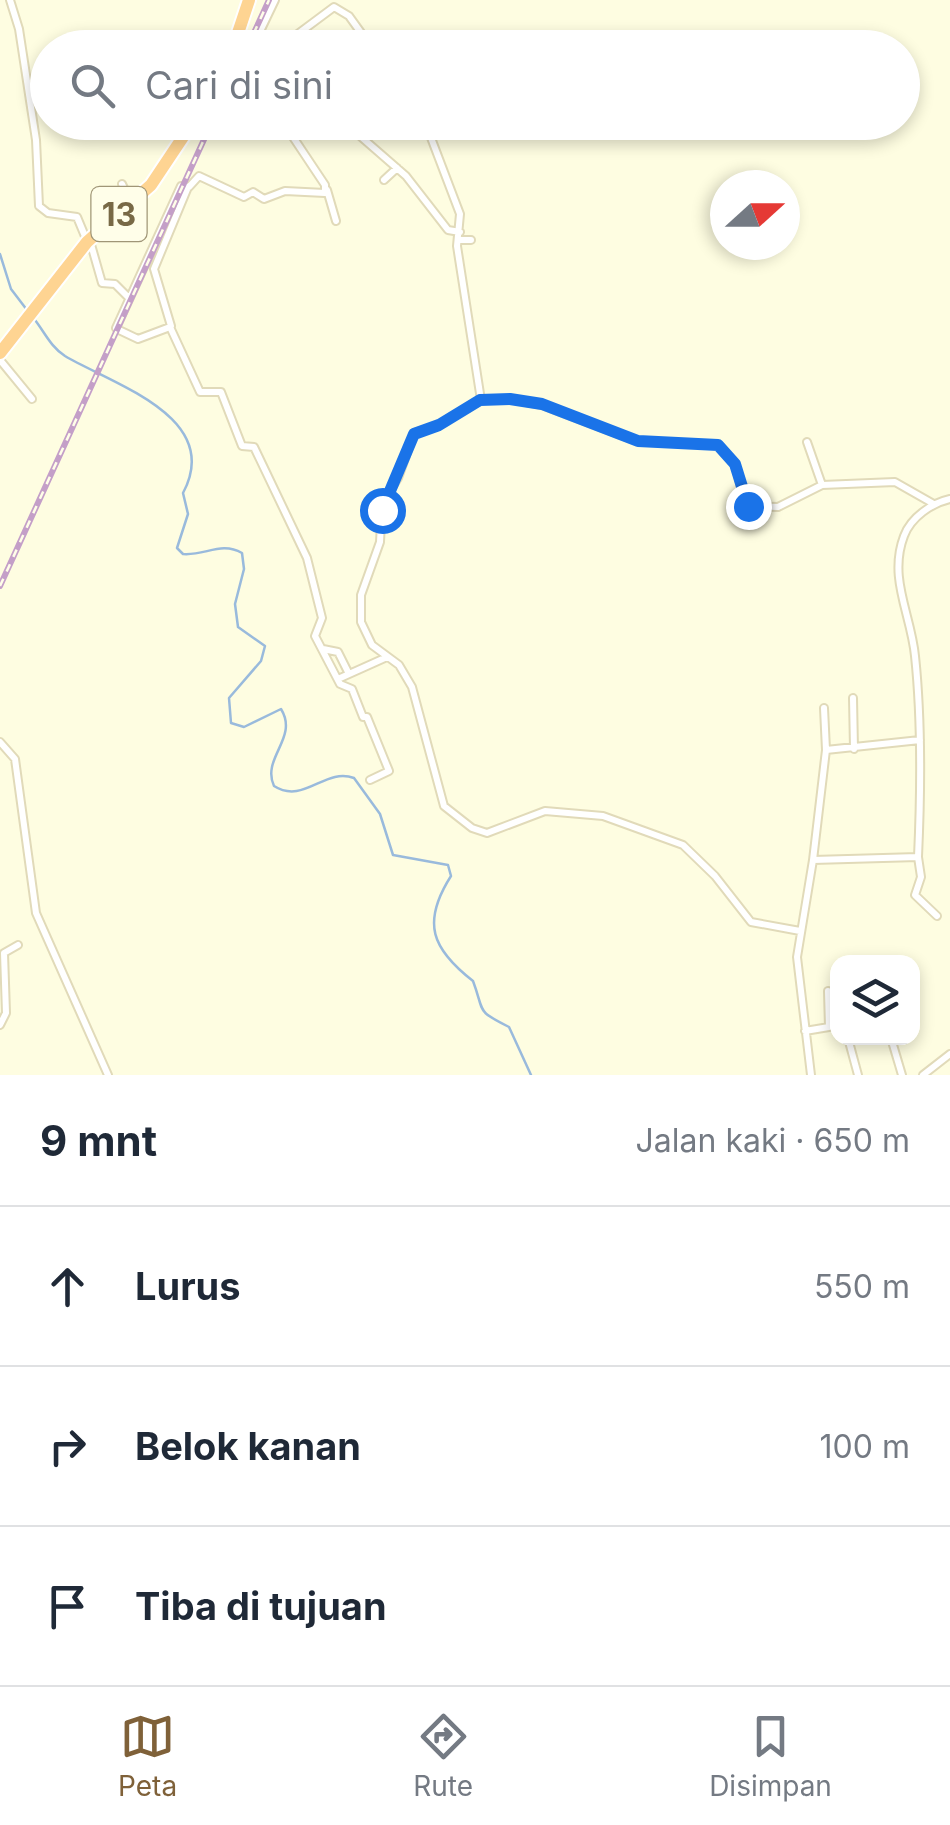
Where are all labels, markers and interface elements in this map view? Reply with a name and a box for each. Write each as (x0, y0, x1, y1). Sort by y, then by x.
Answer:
search box (30, 30, 920, 140)
icon: search (65, 58, 120, 113)
text: Cari di sini (145, 62, 333, 108)
north arrow (710, 170, 800, 260)
road number: 13 (92, 187, 146, 241)
route end (726, 484, 772, 530)
route start (360, 488, 406, 534)
map controls (830, 955, 920, 1045)
button: layers (830, 955, 920, 1045)
text: 9 mnt (40, 1115, 157, 1166)
text: Jalan kaki · 650 m (636, 1121, 910, 1160)
icon: ahead (40, 1259, 95, 1314)
text: Lurus (135, 1263, 241, 1309)
text: 550 m (814, 1267, 910, 1306)
icon: right (40, 1419, 95, 1474)
text: Belok kanan (135, 1423, 361, 1469)
text: 100 m (820, 1427, 910, 1466)
icon: arrive (40, 1579, 95, 1634)
text: Tiba di tujuan (135, 1583, 387, 1629)
tab: Peta (118, 1709, 177, 1803)
tab: Rute (413, 1709, 473, 1803)
tab: Disimpan (709, 1709, 832, 1803)

